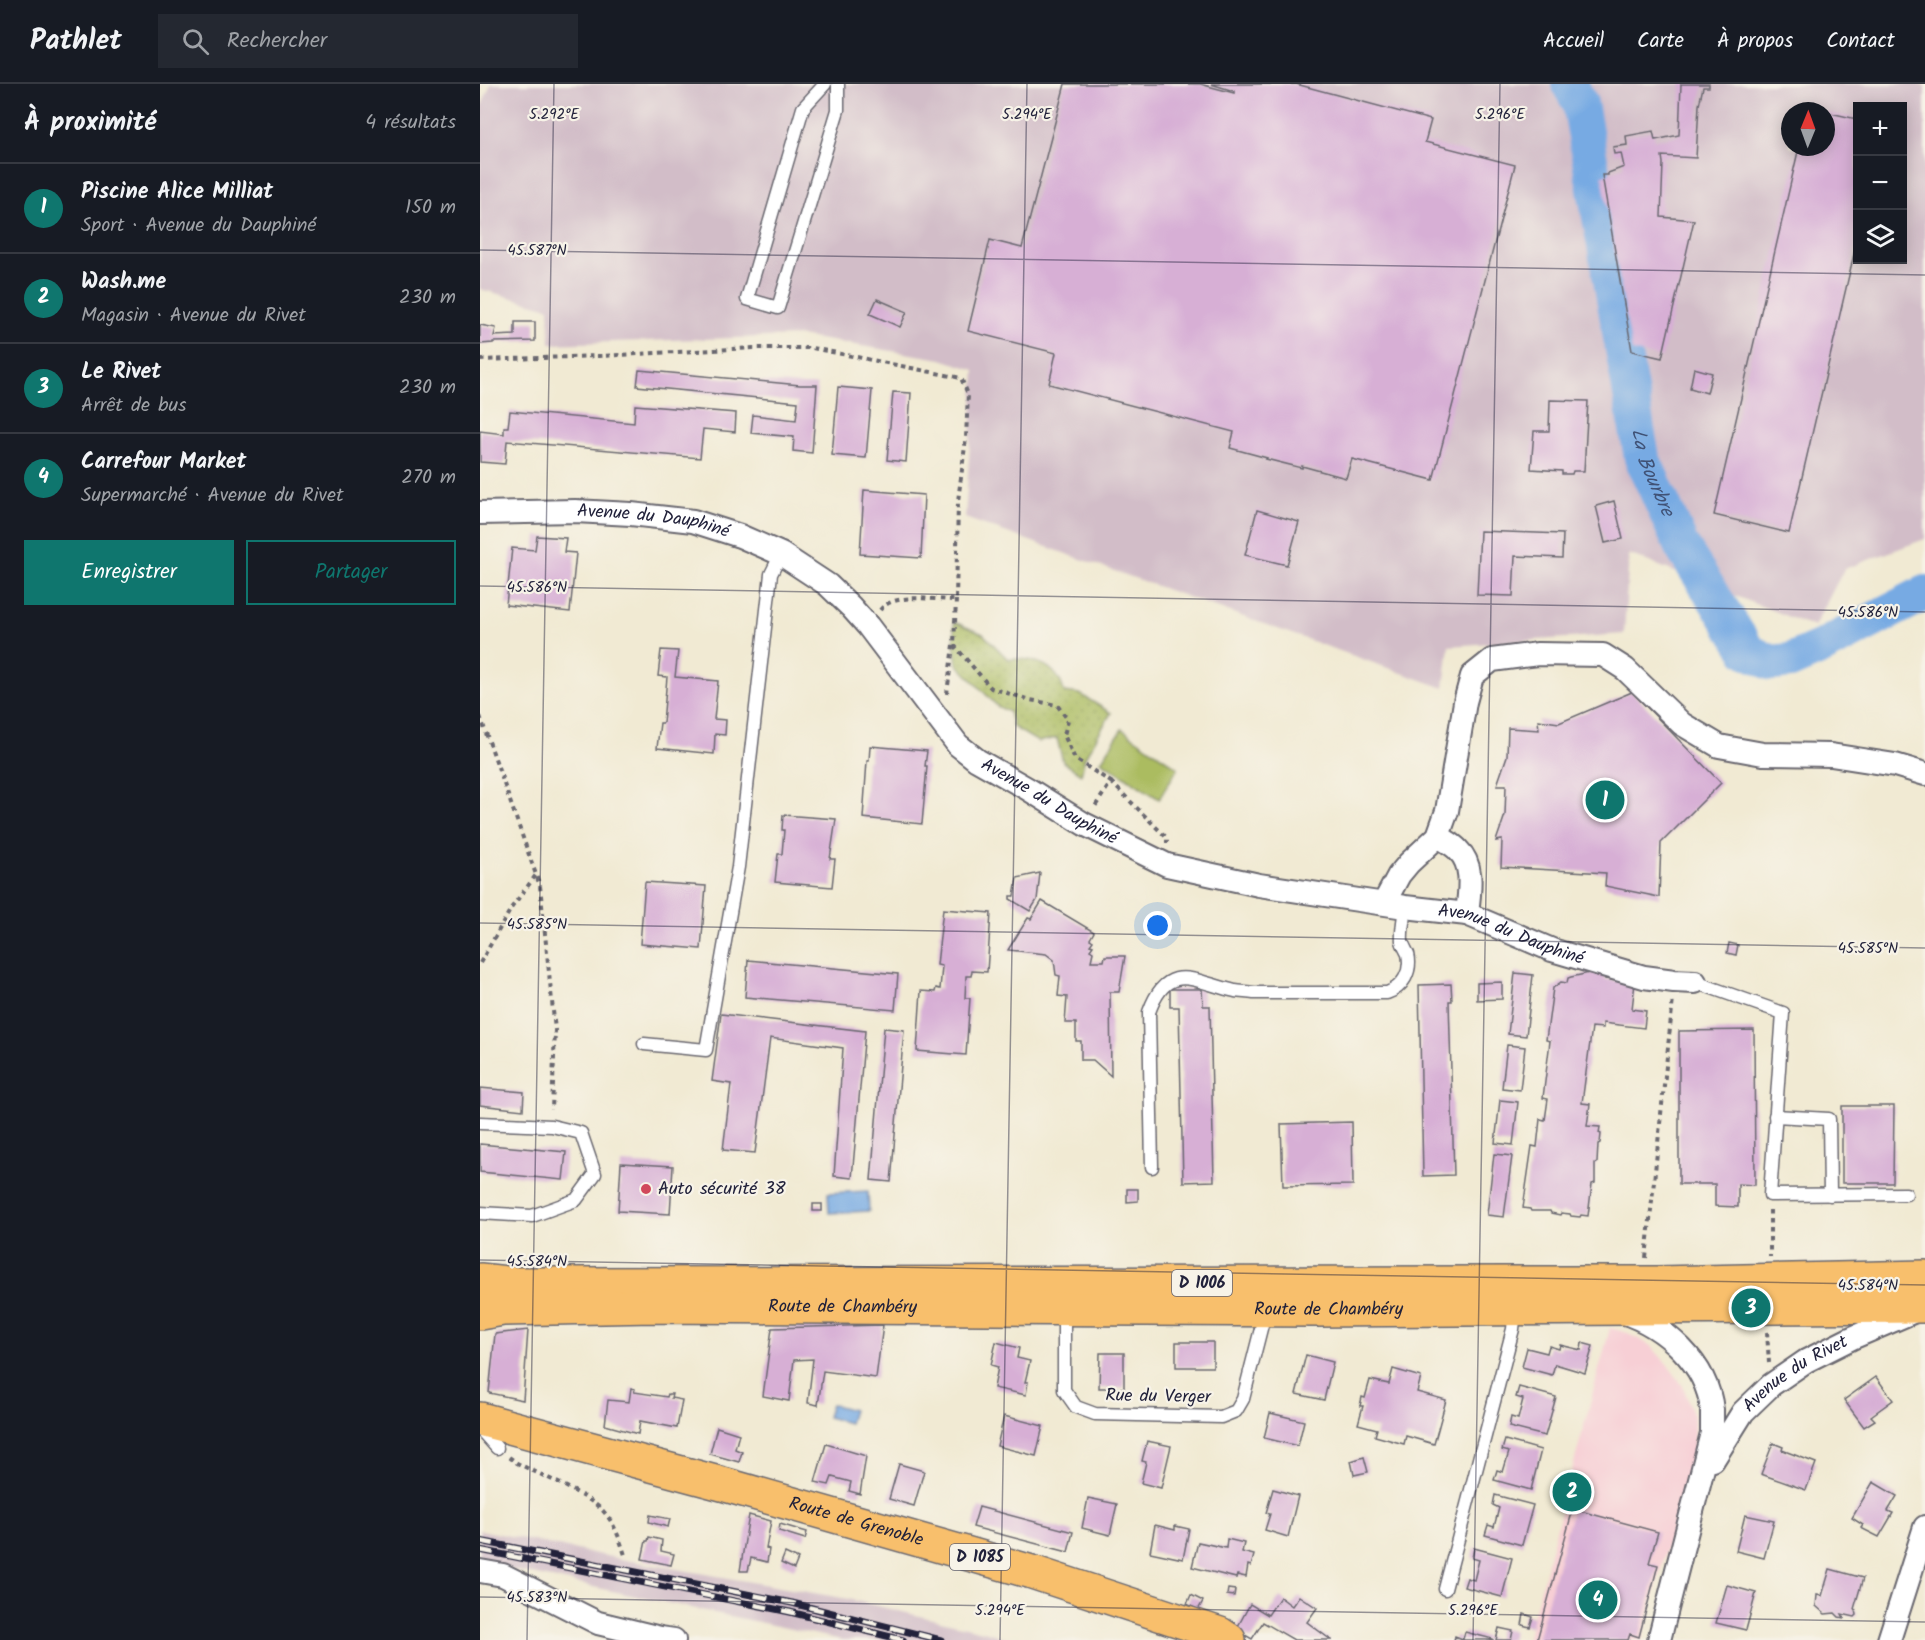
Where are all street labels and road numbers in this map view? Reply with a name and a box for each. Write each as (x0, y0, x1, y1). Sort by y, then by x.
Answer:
street label: Avenue du Dauphiné (576, 497, 734, 547)
street label: Avenue du Dauphiné (975, 751, 1123, 853)
street label: Avenue du Dauphiné (1436, 896, 1588, 973)
road number: D 1006 (1172, 1270, 1232, 1296)
street label: Route de Chambéry (768, 1292, 918, 1322)
street label: Route de Chambéry (1254, 1295, 1404, 1325)
street label: Avenue du Rivet (1736, 1327, 1854, 1420)
street label: Rue du Verger (1105, 1382, 1212, 1412)
street label: Route de Grenoble (785, 1489, 927, 1555)
road number: D 1085 (950, 1544, 1010, 1570)

